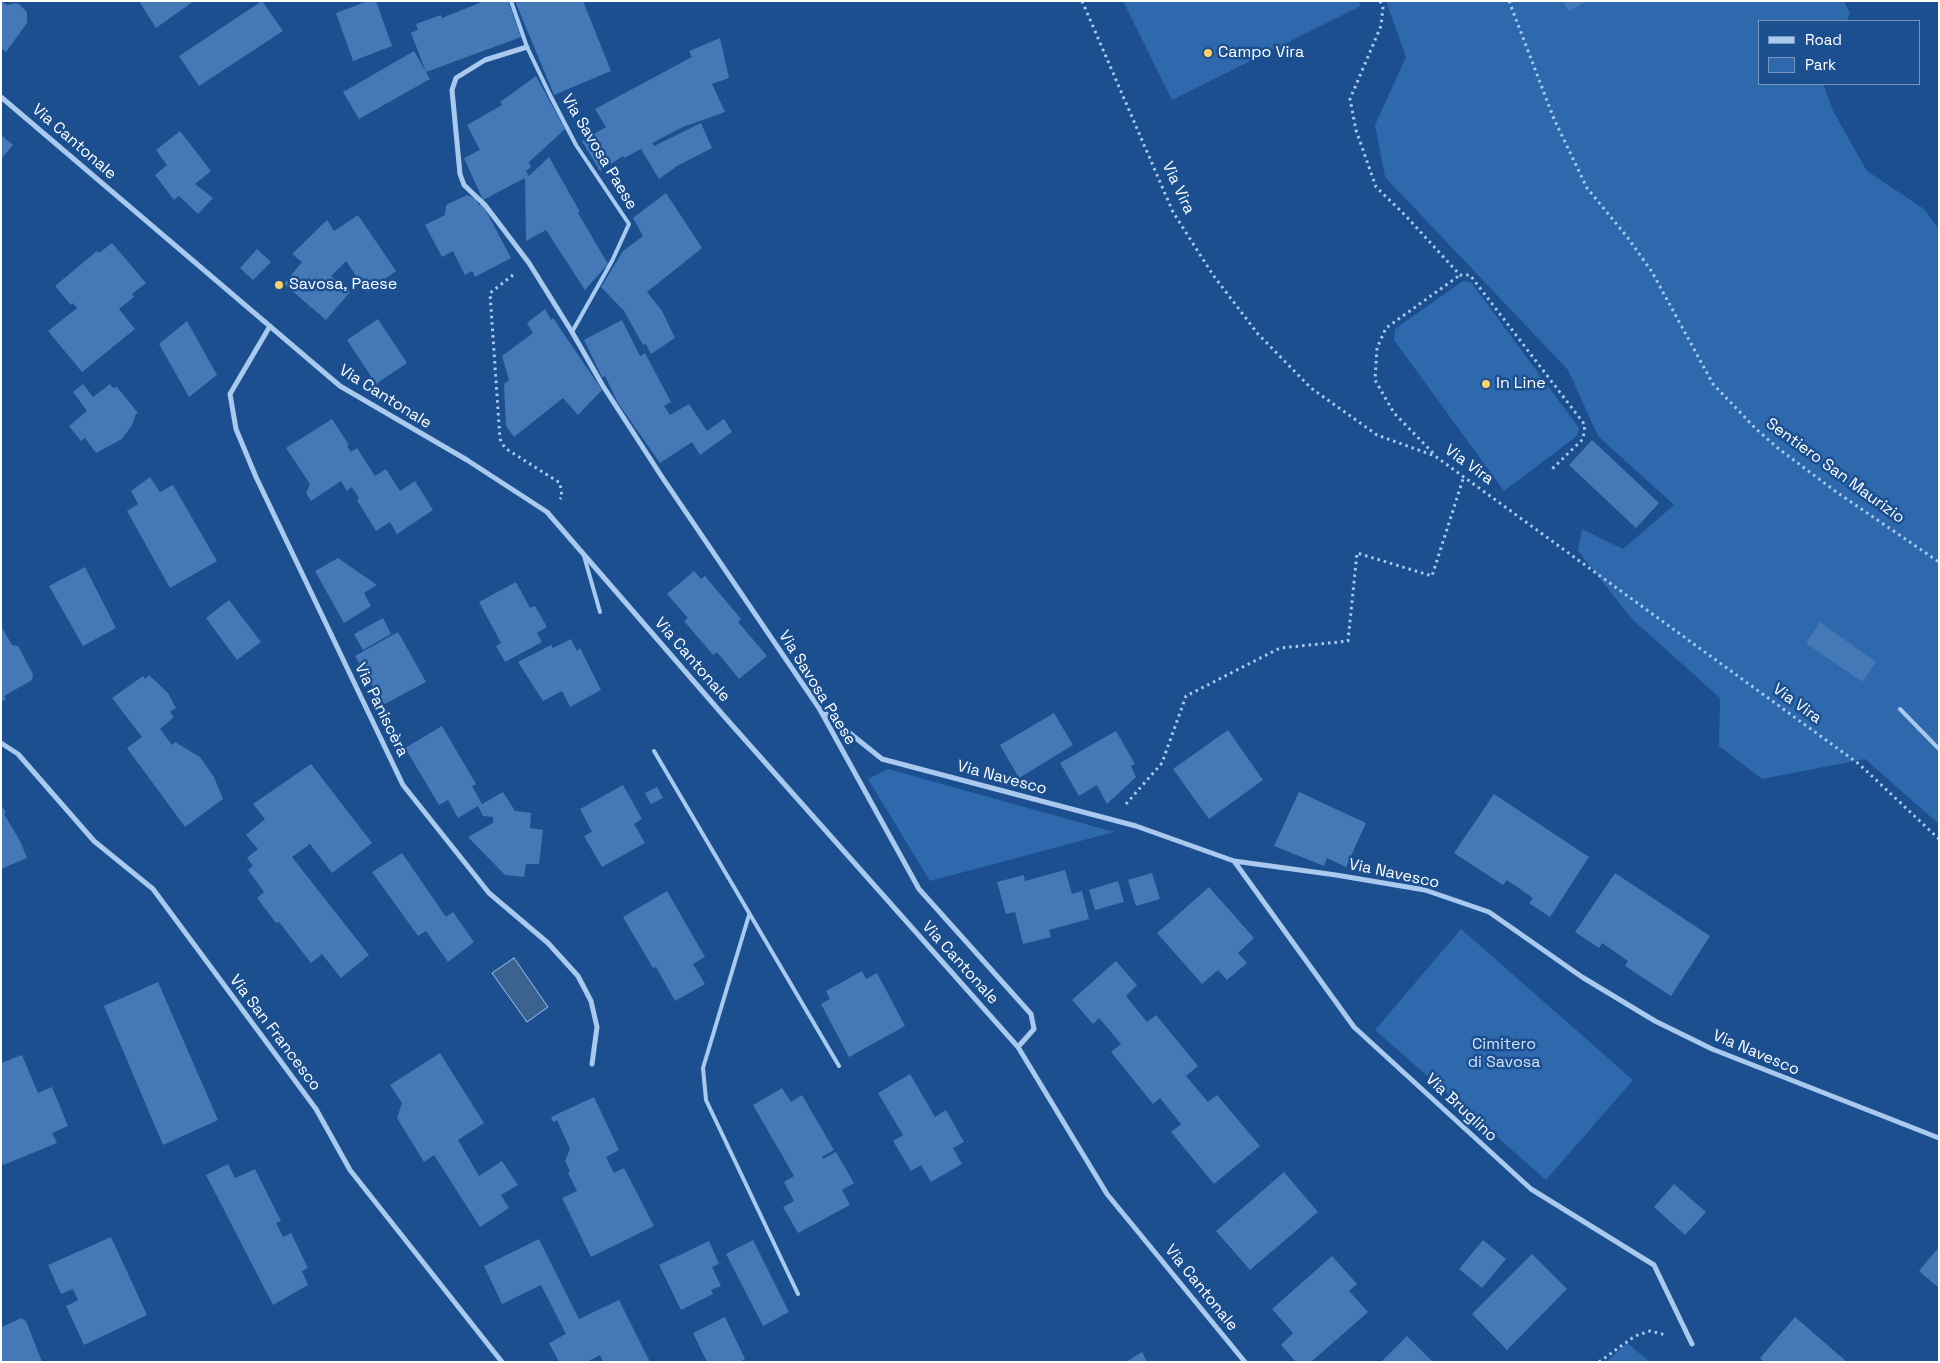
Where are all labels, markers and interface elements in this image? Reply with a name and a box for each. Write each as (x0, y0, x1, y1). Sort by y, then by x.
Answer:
legend (1758, 20, 1920, 85)
text: Road (1805, 30, 1842, 49)
place label: Campo Vira (1218, 43, 1304, 63)
marker: Campo Vira (1202, 47, 1214, 59)
text: Park (1805, 55, 1836, 74)
street label: Via Savosa Paese (557, 91, 641, 213)
street label: Via Cantonale (28, 100, 120, 184)
street label: Via Vira (1157, 159, 1199, 217)
place label: Savosa, Paese (289, 275, 397, 295)
marker: Savosa, Paese (273, 279, 285, 291)
street label: Via Cantonale (335, 361, 435, 433)
place label: In Line (1496, 374, 1546, 394)
marker: In Line (1480, 378, 1492, 390)
street label: Sentiero San Maurizio (1762, 414, 1908, 528)
street label: Via Vira (1441, 441, 1497, 489)
street label: Via Cantonale (650, 614, 734, 706)
street label: Via Savosa Paese (774, 627, 860, 749)
street label: Via Paniscèra (350, 660, 412, 760)
street label: Via Vira (1769, 680, 1825, 728)
street label: Via Navesco (955, 757, 1049, 799)
street label: Via Navesco (1347, 855, 1441, 893)
street label: Via Cantonale (918, 917, 1002, 1009)
street label: Via San Francesco (225, 971, 325, 1095)
street label: Via Navesco (1710, 1026, 1802, 1080)
park label: Cimitero di Savosa (1468, 1035, 1540, 1073)
street label: Via Bruglino (1421, 1070, 1501, 1146)
street label: Via Cantonale (1160, 1241, 1242, 1335)

